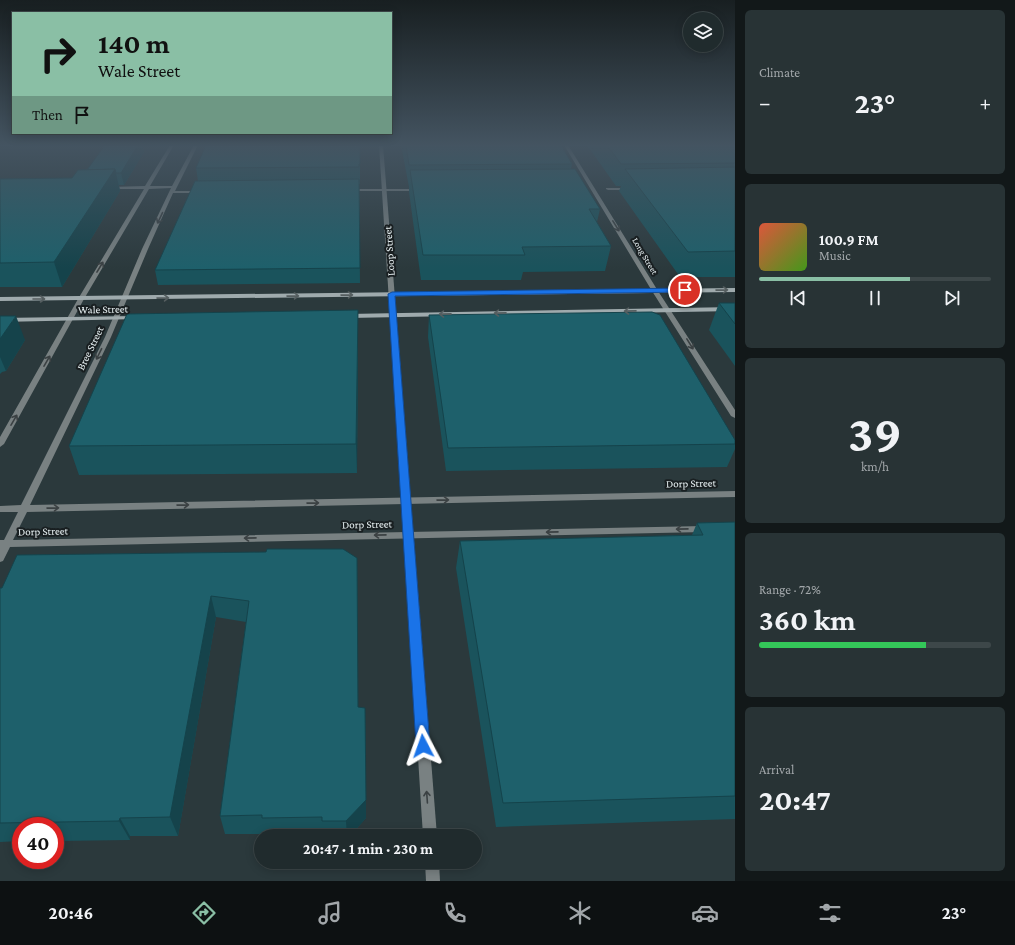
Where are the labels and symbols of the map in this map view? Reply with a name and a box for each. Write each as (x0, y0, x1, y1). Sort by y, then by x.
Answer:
one-way arrow (156, 212, 163, 224)
one-way arrow (612, 220, 620, 231)
street label: Loop Street (381, 225, 398, 276)
street label: Long Street (630, 236, 660, 277)
one-way arrow (96, 262, 104, 273)
pin (668, 273, 702, 307)
one-way arrow (715, 286, 728, 294)
one-way arrow (340, 291, 353, 299)
one-way arrow (286, 292, 299, 300)
one-way arrow (156, 294, 169, 301)
one-way arrow (32, 295, 45, 303)
street label: Wale Street (78, 303, 129, 315)
one-way arrow (624, 307, 637, 315)
one-way arrow (494, 309, 507, 317)
one-way arrow (439, 310, 452, 318)
street label: Bree Street (74, 324, 106, 372)
one-way arrow (686, 338, 694, 350)
one-way arrow (95, 348, 102, 360)
one-way arrow (44, 356, 52, 368)
one-way arrow (10, 414, 18, 426)
street label: Dorp Street (666, 477, 717, 490)
one-way arrow (436, 496, 449, 504)
one-way arrow (306, 499, 319, 507)
one-way arrow (176, 501, 189, 509)
one-way arrow (46, 504, 59, 512)
street label: Dorp Street (342, 518, 393, 531)
street label: Dorp Street (18, 525, 69, 538)
one-way arrow (676, 525, 689, 533)
one-way arrow (546, 528, 559, 536)
one-way arrow (374, 532, 387, 539)
one-way arrow (244, 534, 257, 542)
position arrow (402, 725, 444, 767)
one-way arrow (423, 791, 430, 804)
speed limit sign: 40 (12, 817, 64, 869)

